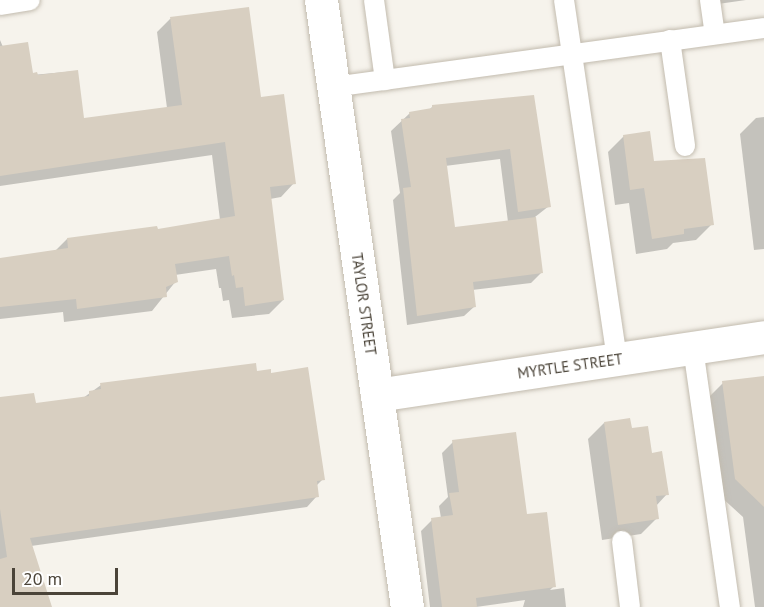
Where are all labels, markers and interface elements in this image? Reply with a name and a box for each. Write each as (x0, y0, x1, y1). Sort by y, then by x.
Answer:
street label: TAYLOR STREET (348, 252, 380, 356)
street label: MYRTLE STREET (516, 350, 624, 382)
scale bar (15, 556, 122, 594)
text: 20 m (23, 567, 62, 590)

